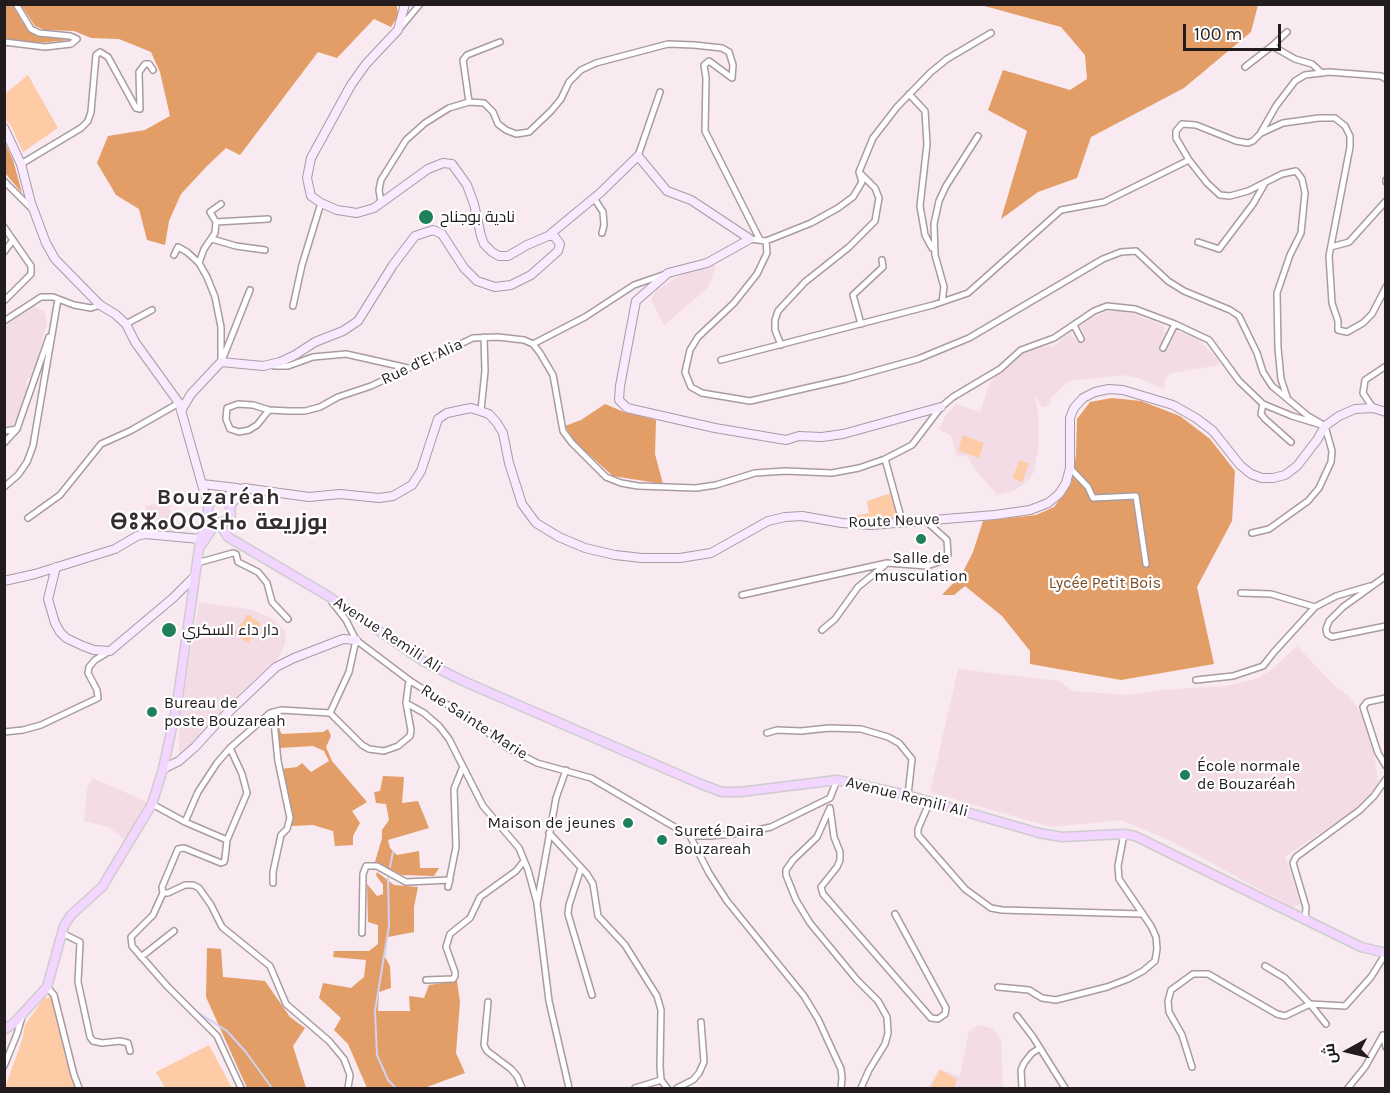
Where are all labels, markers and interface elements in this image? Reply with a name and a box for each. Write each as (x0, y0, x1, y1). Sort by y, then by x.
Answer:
scale bar (1186, 12, 1284, 50)
text: 100 m (1194, 23, 1242, 45)
place label: نادية بوجناح (440, 207, 515, 227)
marker: نادية بوجناح (417, 208, 435, 226)
street label: Rue d'El Alia (378, 335, 466, 389)
district label: Bouzaréah ⴱⵓⵣⴰⵔⵔⵉⵄⴰ بوزريعة (118, 485, 320, 536)
street label: Route Neuve (848, 510, 940, 532)
marker: Salle de musculation (914, 532, 928, 546)
place label: Salle de musculation (874, 548, 968, 586)
park label: Lycée Petit Bois (1049, 573, 1161, 593)
street label: Avenue Remili Ali (330, 593, 446, 677)
place label: دار داء السكري (182, 620, 279, 640)
marker: دار داء السكري (160, 621, 178, 639)
street label: Rue Sainte Marie (417, 680, 531, 764)
place label: Bureau de poste Bouzareah (164, 693, 286, 731)
marker: Bureau de poste Bouzareah (145, 705, 159, 719)
place label: École normale de Bouzaréah (1197, 756, 1300, 794)
marker: École normale de Bouzaréah (1178, 768, 1192, 782)
street label: Avenue Remili Ali (844, 772, 970, 822)
place label: Maison de jeunes (488, 813, 616, 833)
marker: Maison de jeunes (621, 816, 635, 830)
place label: Sureté Daira Bouzareah (674, 821, 764, 859)
marker: Sureté Daira Bouzareah (655, 833, 669, 847)
north arrow (1318, 1021, 1378, 1081)
text: ش (1319, 1042, 1341, 1065)

